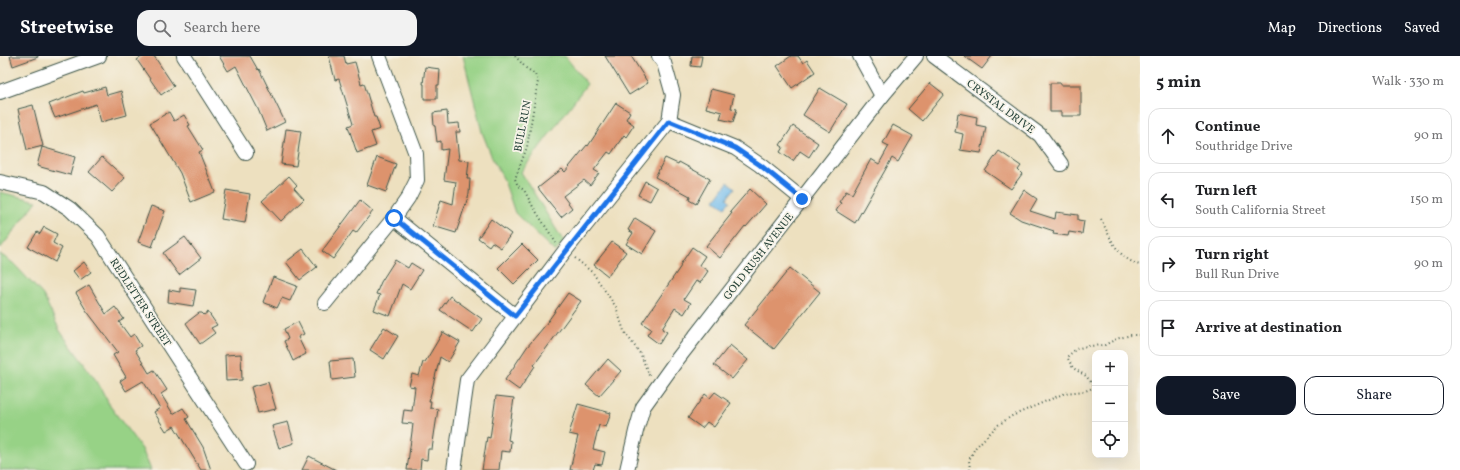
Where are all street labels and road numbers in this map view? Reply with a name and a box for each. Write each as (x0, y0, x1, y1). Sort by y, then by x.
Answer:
street label: CRYSTAL DRIVE (963, 77, 1038, 138)
street label: BULL RUN (511, 99, 536, 153)
street label: GOLD RUSH AVENUE (721, 210, 798, 303)
street label: REDLETTER STREET (106, 256, 174, 350)

